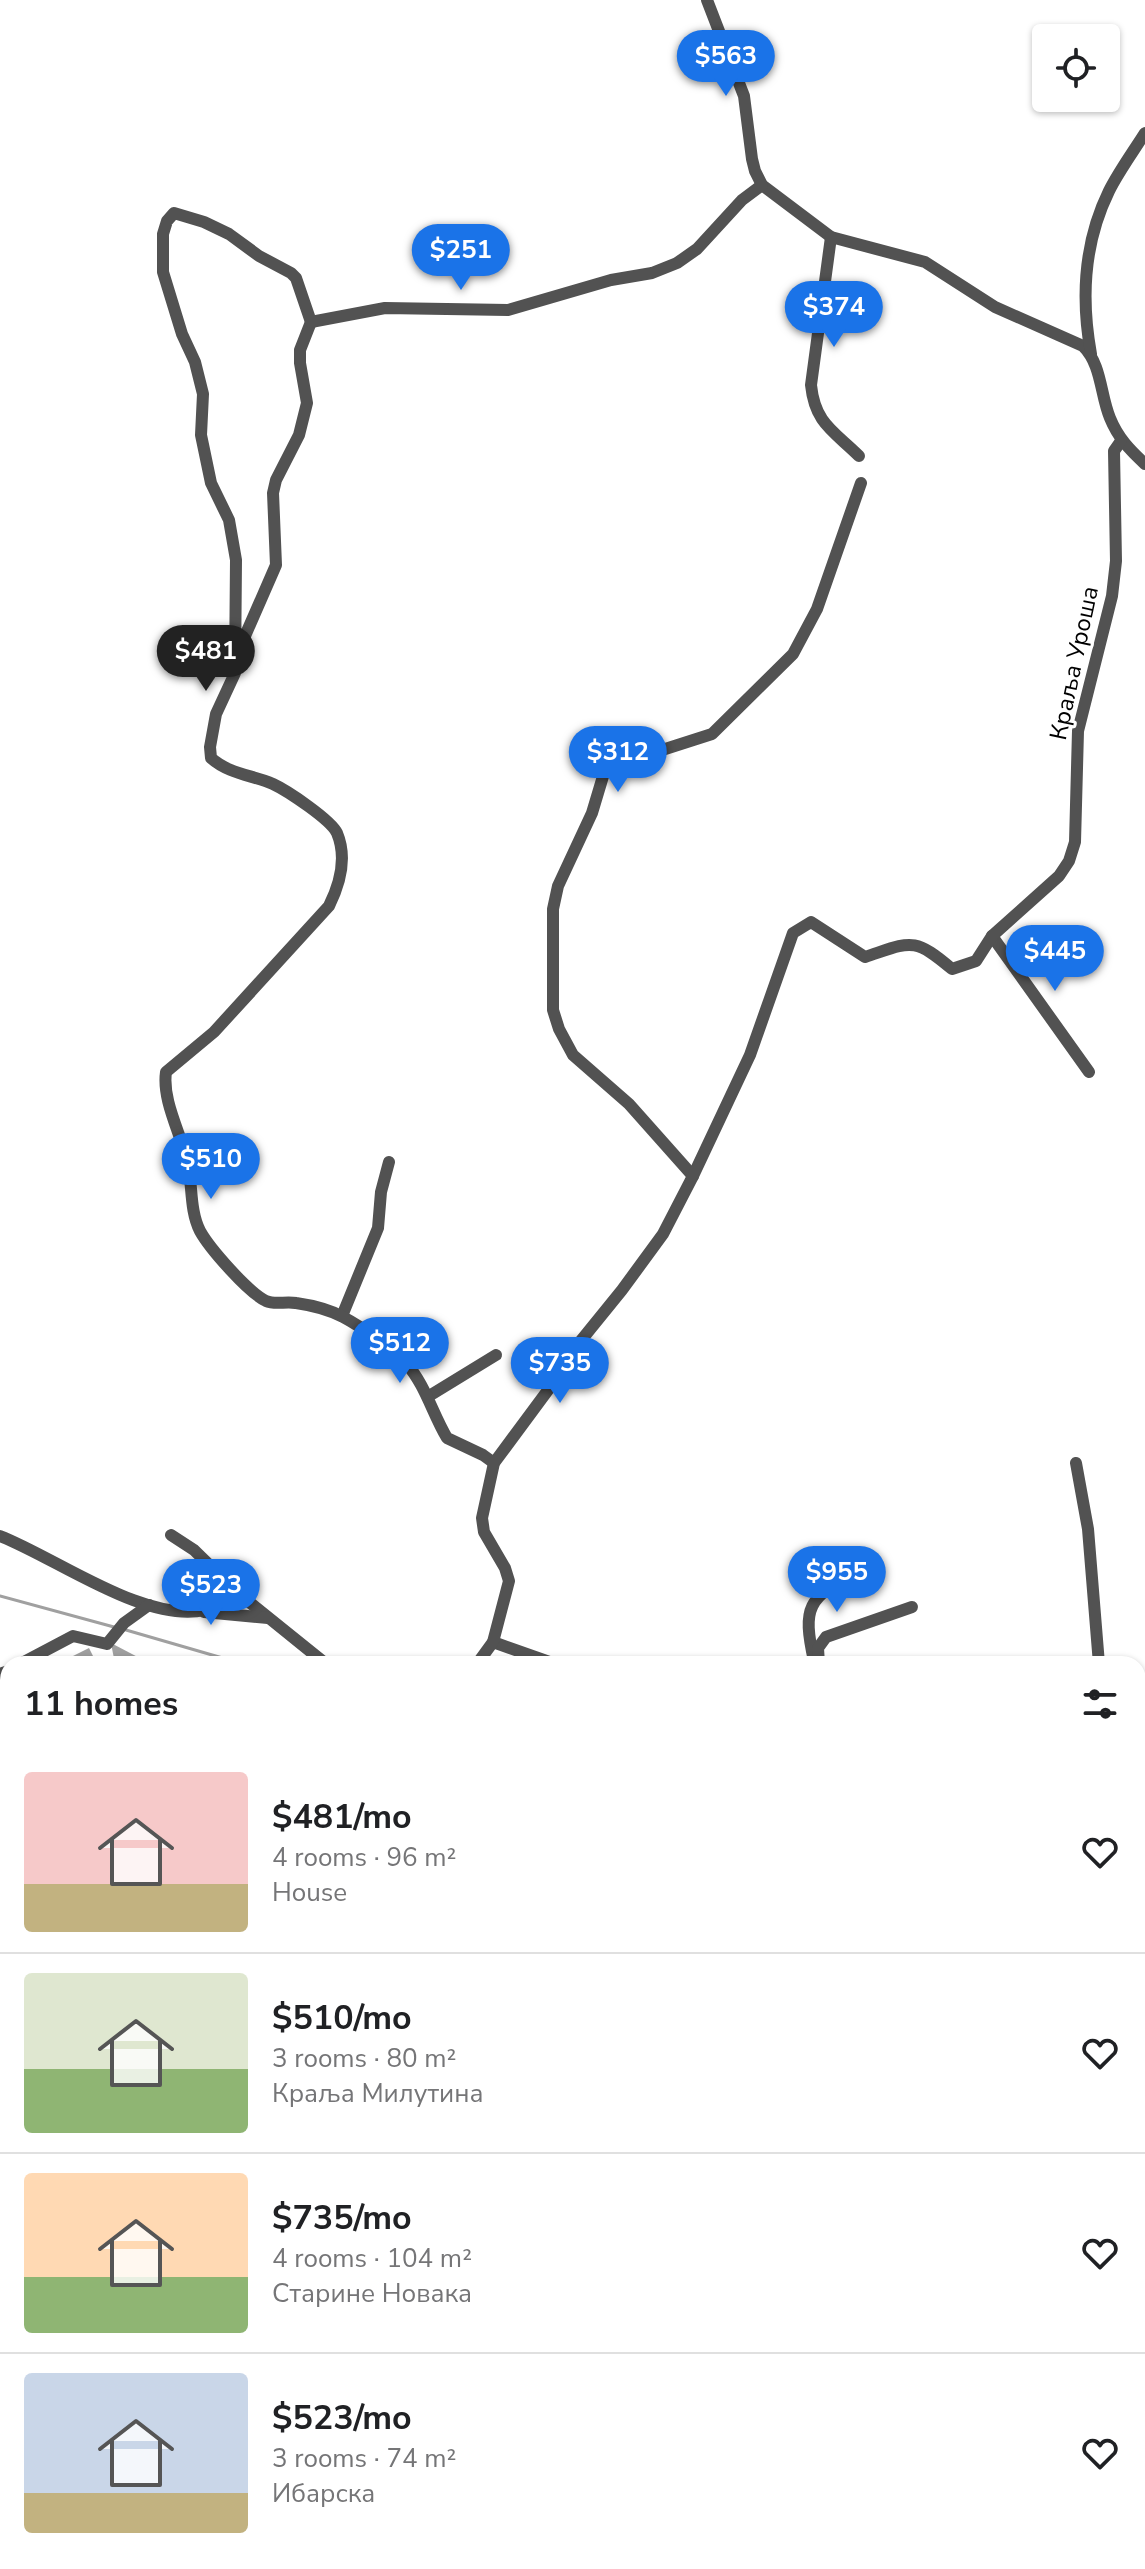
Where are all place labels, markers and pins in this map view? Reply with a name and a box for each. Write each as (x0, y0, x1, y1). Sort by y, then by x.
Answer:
pin: $563 (679, 30, 773, 98)
pin: $251 (414, 224, 508, 292)
pin: $374 (787, 281, 881, 349)
pin: $481 (159, 625, 253, 693)
pin: $312 (571, 726, 665, 794)
pin: $445 (1008, 925, 1102, 993)
pin: $510 (164, 1133, 258, 1201)
pin: $512 (353, 1317, 447, 1385)
pin: $735 (513, 1337, 607, 1405)
pin: $955 (790, 1546, 884, 1614)
pin: $523 (164, 1559, 258, 1627)

